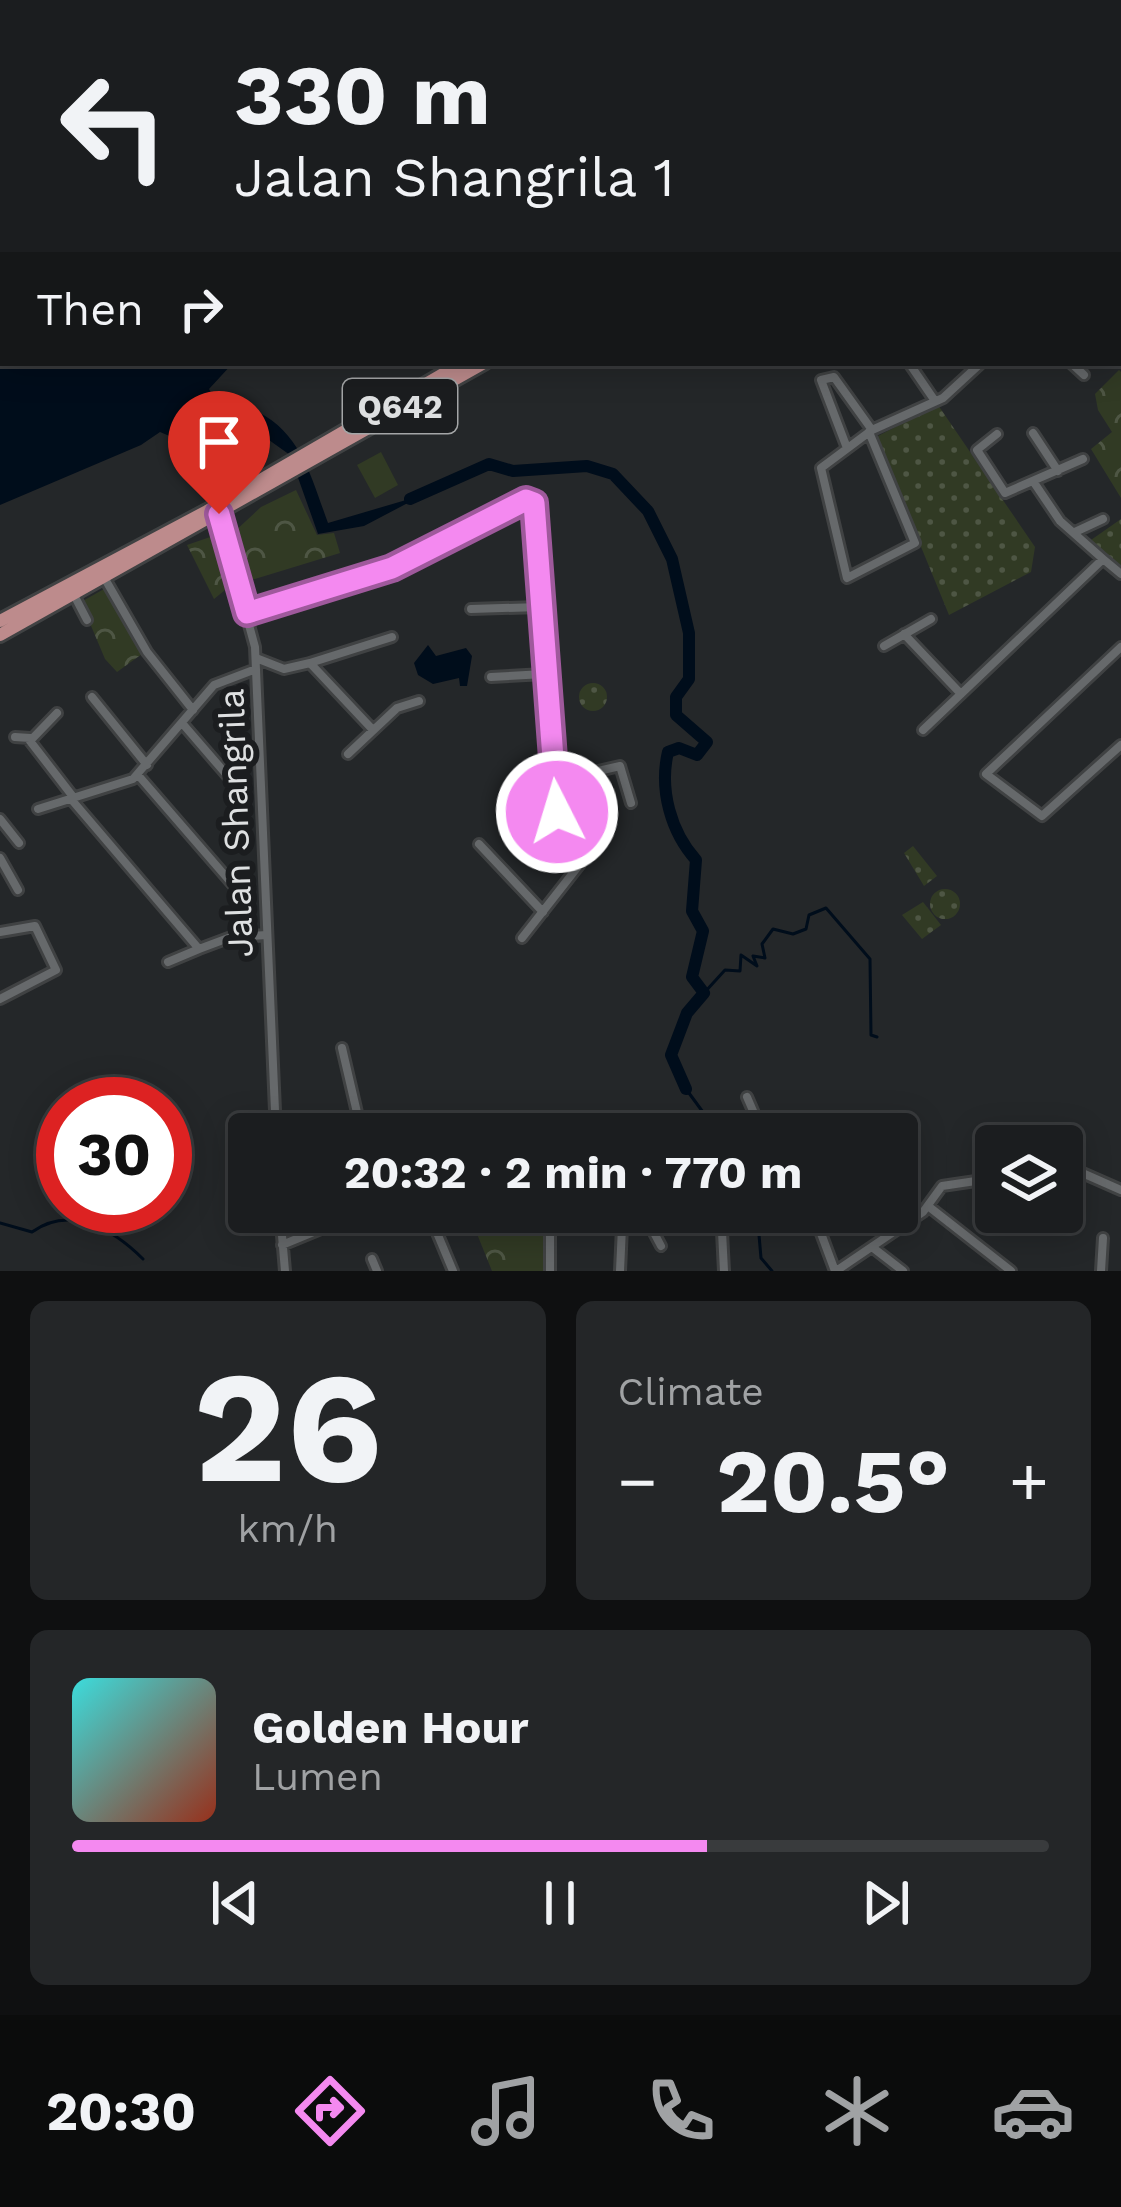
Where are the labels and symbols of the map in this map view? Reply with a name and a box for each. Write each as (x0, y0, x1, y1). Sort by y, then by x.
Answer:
road number: Q642 (343, 379, 457, 433)
pin (168, 391, 270, 514)
street label: Jalan Shangrila (210, 688, 262, 958)
position arrow (494, 749, 620, 875)
speed limit sign: 30 (36, 1077, 192, 1233)

